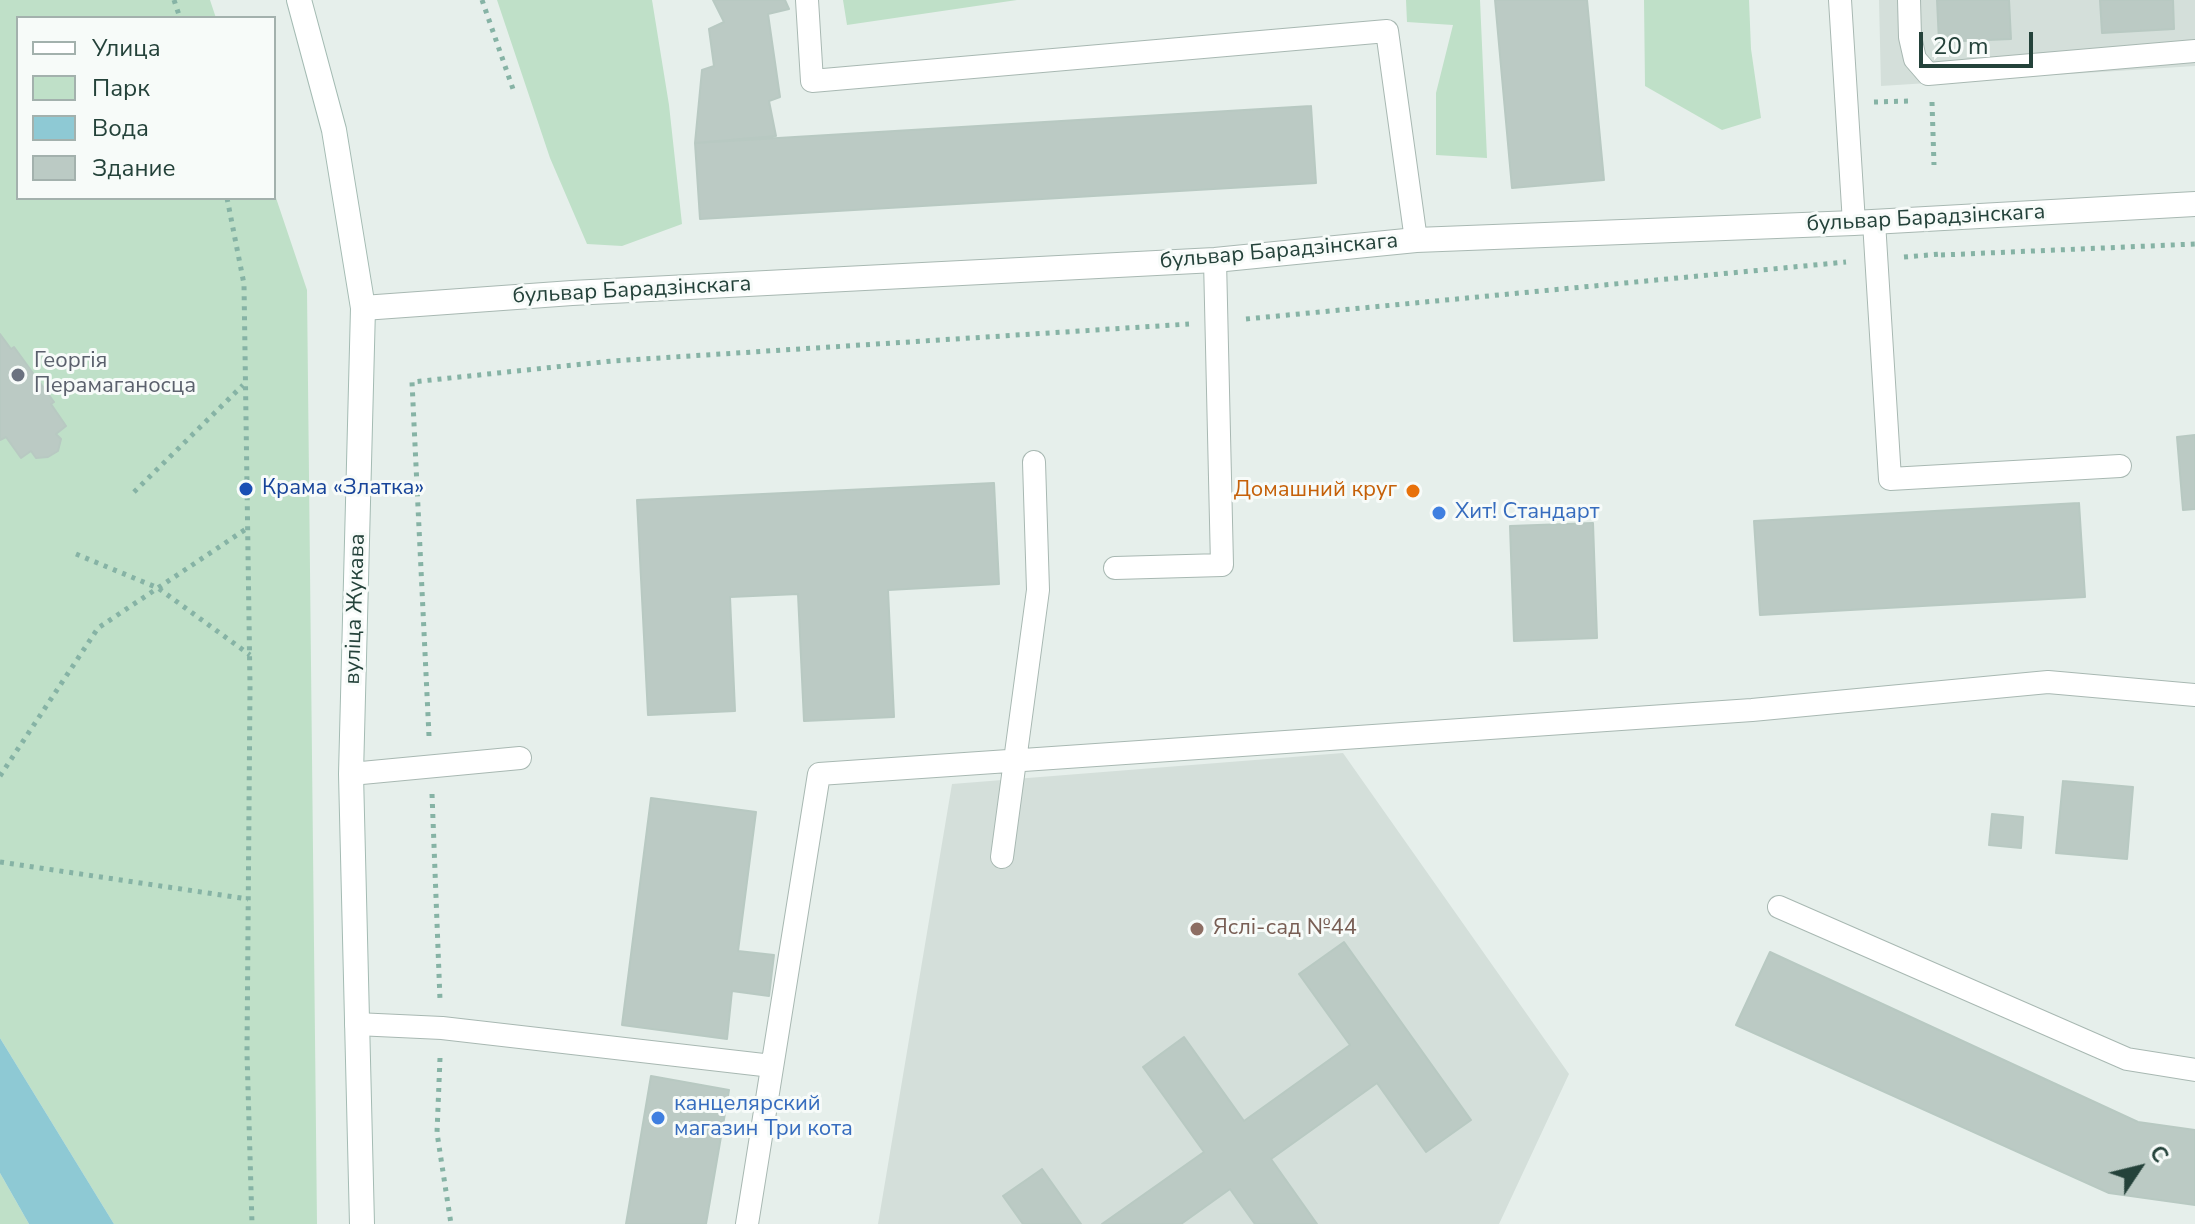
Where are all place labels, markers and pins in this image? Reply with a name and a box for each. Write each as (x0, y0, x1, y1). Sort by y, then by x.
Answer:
place label: Георгія Перамаганосца (34, 349, 196, 400)
marker: Георгія Перамаганосца (9, 366, 27, 384)
place label: Крама «Златка» (262, 476, 424, 502)
place label: Домашний круг (1234, 478, 1397, 504)
marker: Крама «Златка» (237, 480, 255, 498)
marker: Домашний круг (1404, 482, 1422, 500)
place label: Хит! Стандарт (1455, 500, 1600, 526)
marker: Хит! Стандарт (1430, 504, 1448, 522)
place label: Яслі-сад №44 (1213, 916, 1357, 942)
marker: Яслі-сад №44 (1188, 920, 1206, 938)
place label: канцелярский магазин Три кота (674, 1092, 853, 1144)
marker: канцелярский магазин Три кота (649, 1109, 667, 1127)

